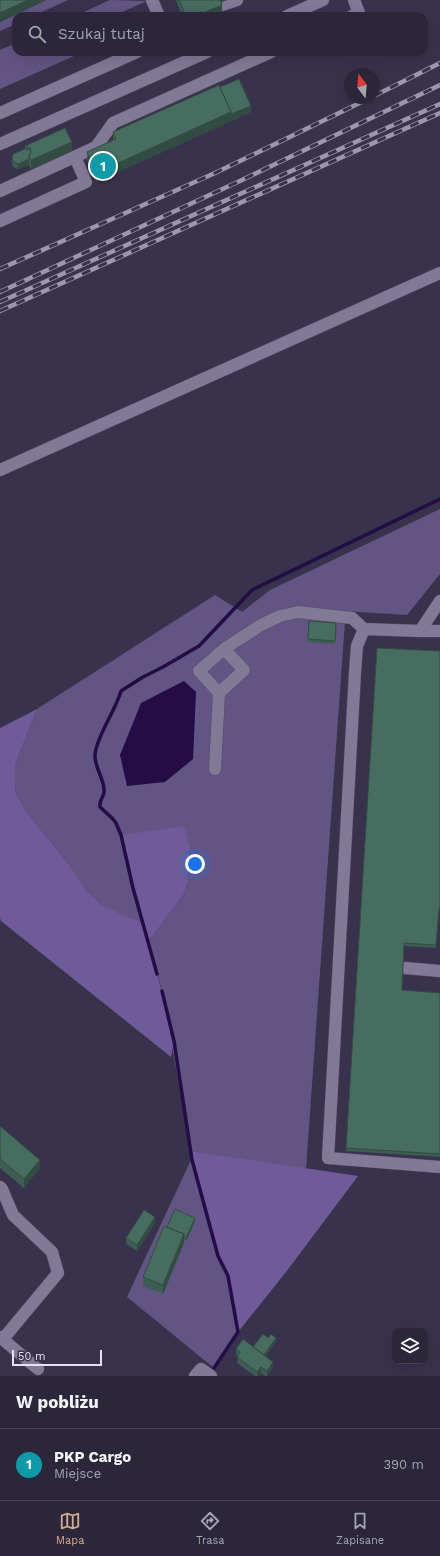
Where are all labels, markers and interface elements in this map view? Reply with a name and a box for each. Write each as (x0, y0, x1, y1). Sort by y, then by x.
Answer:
search box (12, 12, 428, 56)
icon: search (26, 23, 48, 45)
text: Szukaj tutaj (58, 25, 145, 43)
north arrow (344, 68, 380, 104)
pin: 1 (90, 151, 116, 181)
your location (185, 854, 205, 874)
map controls (392, 1328, 428, 1364)
button: layers (392, 1328, 428, 1364)
scale bar (12, 1348, 102, 1367)
text: 50 m (18, 1350, 45, 1363)
text: W pobliżu (16, 1392, 99, 1412)
text: PKP Cargo (54, 1448, 131, 1466)
text: 1 (26, 1457, 32, 1472)
text: 390 m (383, 1457, 424, 1472)
text: Miejsce (54, 1466, 101, 1481)
tab: Mapa (56, 1510, 84, 1547)
tab: Trasa (196, 1510, 224, 1547)
tab: Zapisane (336, 1510, 384, 1547)

